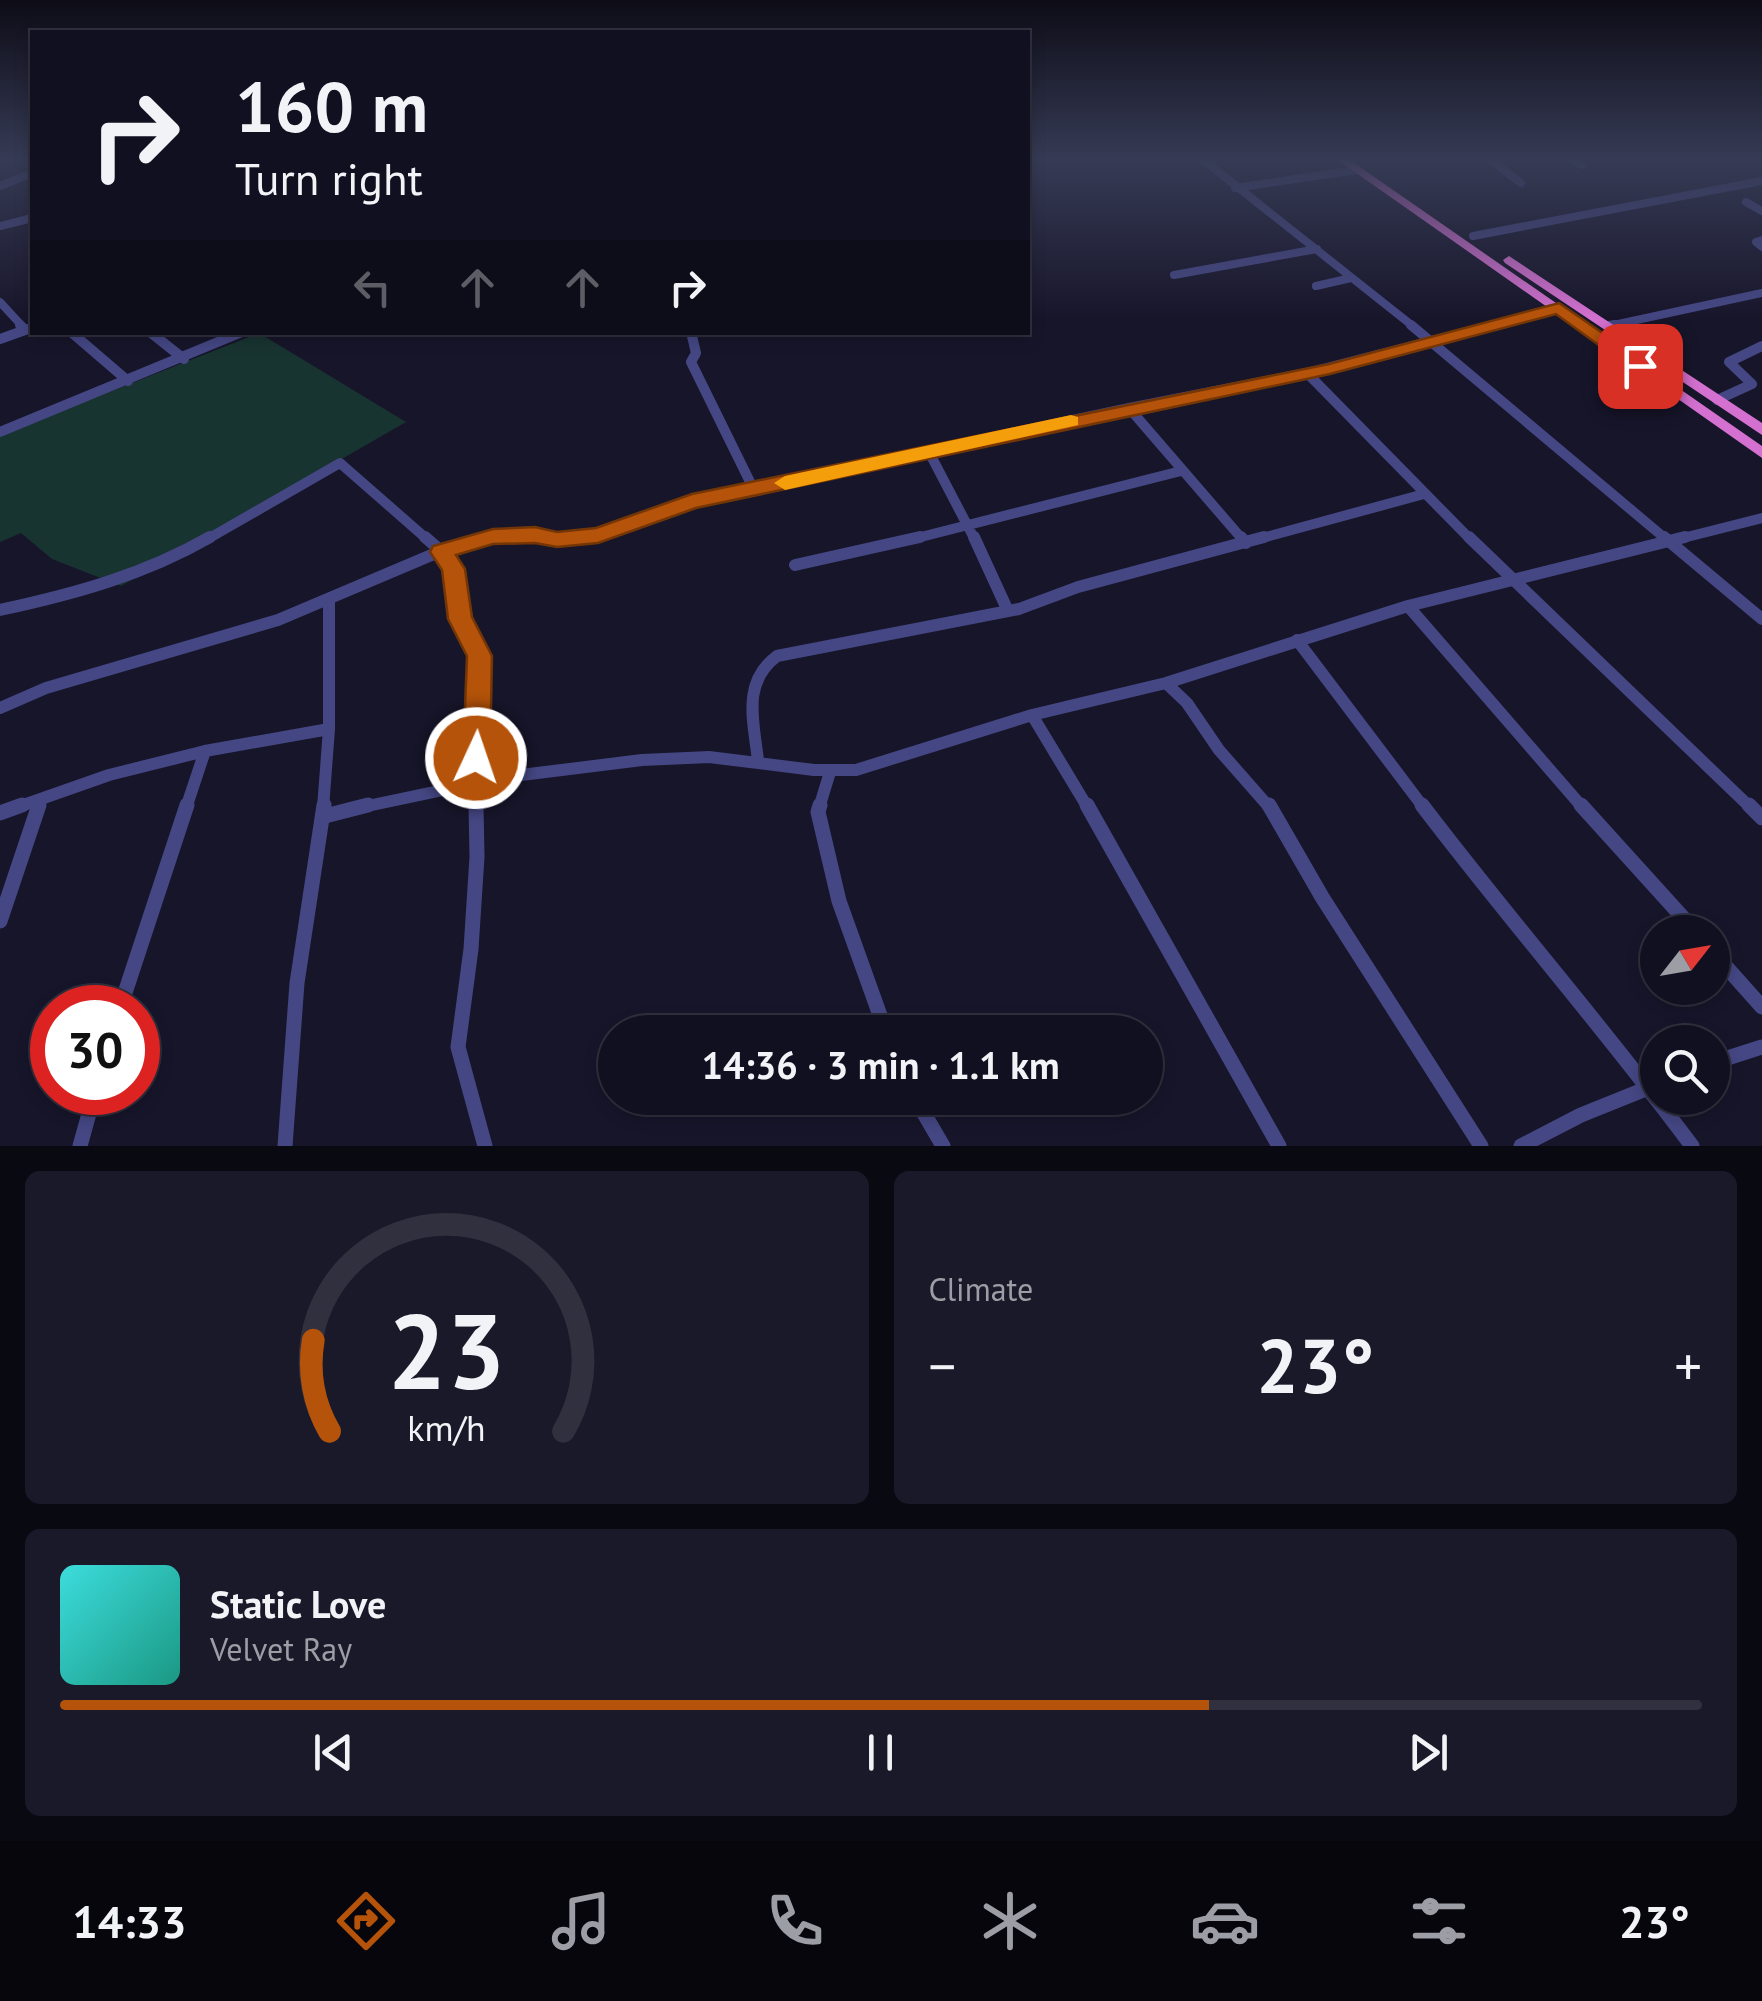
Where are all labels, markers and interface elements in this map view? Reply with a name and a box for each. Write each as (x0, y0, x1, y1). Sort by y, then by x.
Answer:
text: 160 m (235, 61, 428, 151)
icon: right (70, 70, 200, 200)
text: Turn right (235, 149, 423, 207)
icon: left (345, 260, 400, 315)
icon: ahead (450, 260, 505, 315)
icon: ahead (555, 260, 610, 315)
icon: right (660, 260, 715, 315)
pin (1598, 324, 1683, 409)
icon: arrive (1613, 339, 1668, 394)
position arrow (424, 706, 528, 810)
north arrow (1640, 915, 1730, 1005)
map controls (1640, 915, 1730, 1115)
speed limit sign: 30 (30, 985, 160, 1115)
button: search (1640, 1025, 1730, 1115)
text: 14:36 · 3 min · 1.1 km (701, 1040, 1060, 1089)
text: Climate (929, 1268, 1033, 1310)
text: 23 (388, 1283, 506, 1418)
text: 23° (1256, 1317, 1374, 1414)
text: − (929, 1330, 956, 1401)
text: + (1674, 1330, 1702, 1401)
text: km/h (408, 1405, 486, 1451)
text: Static Love (210, 1579, 386, 1628)
text: Velvet Ray (210, 1628, 352, 1670)
icon: previous (306, 1725, 361, 1780)
icon: pause (853, 1725, 908, 1780)
icon: next (1401, 1725, 1456, 1780)
icon: directions (331, 1886, 401, 1956)
icon: music (546, 1886, 616, 1956)
icon: phone (760, 1886, 830, 1956)
icon: climate (975, 1886, 1045, 1956)
icon: car (1190, 1886, 1260, 1956)
icon: filters (1404, 1886, 1474, 1956)
text: 14:33 (72, 1892, 186, 1950)
text: 23° (1619, 1892, 1690, 1950)

